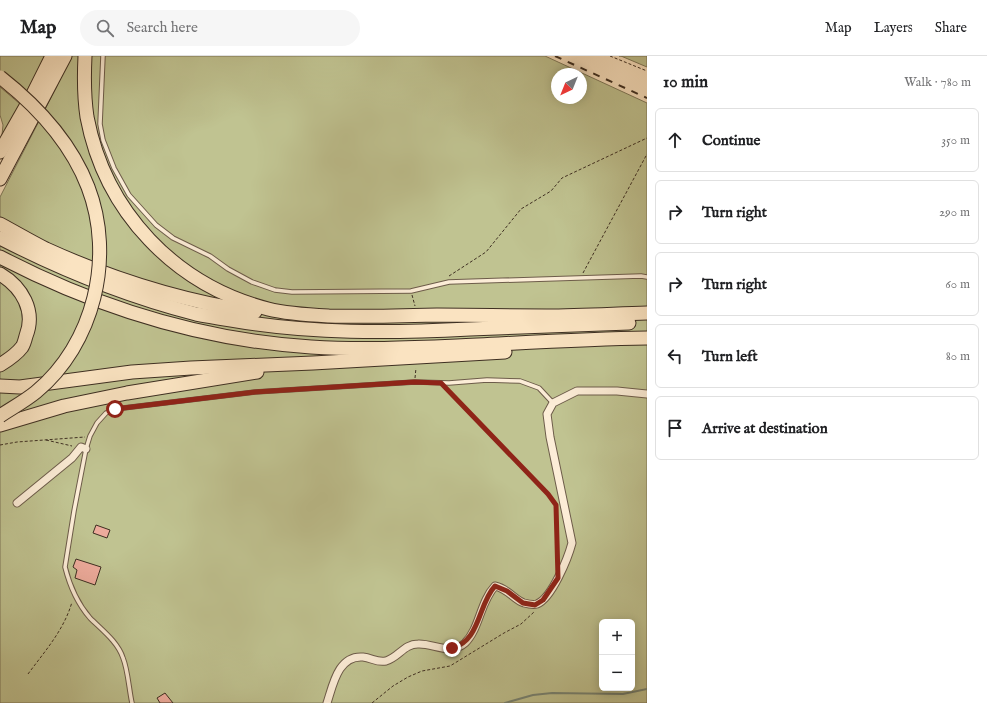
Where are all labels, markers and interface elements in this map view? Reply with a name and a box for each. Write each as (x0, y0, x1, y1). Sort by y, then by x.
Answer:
search box (80, 10, 360, 46)
text: Map (20, 16, 56, 40)
icon: search (94, 17, 116, 39)
text: Search here (126, 18, 198, 37)
text: Map (825, 19, 852, 37)
text: Layers (874, 19, 913, 37)
text: Share (935, 19, 967, 37)
north arrow (551, 68, 587, 104)
text: 10 min (663, 72, 708, 93)
text: Walk · 780 m (904, 74, 971, 91)
icon: ahead (664, 129, 686, 151)
text: Continue (702, 131, 760, 150)
text: 350 m (941, 132, 970, 149)
icon: right (664, 201, 686, 223)
text: Turn right (702, 203, 767, 222)
text: 290 m (939, 204, 970, 221)
icon: right (664, 273, 686, 295)
text: Turn right (702, 275, 767, 294)
text: 60 m (945, 276, 970, 293)
icon: left (664, 345, 686, 367)
text: Turn left (702, 347, 758, 366)
text: 80 m (946, 348, 970, 365)
route start (106, 400, 124, 418)
icon: arrive (664, 417, 686, 439)
text: Arrive at destination (702, 419, 828, 438)
map controls (599, 619, 635, 691)
button: + (599, 619, 635, 655)
route end (443, 639, 461, 657)
button: − (599, 655, 635, 691)

